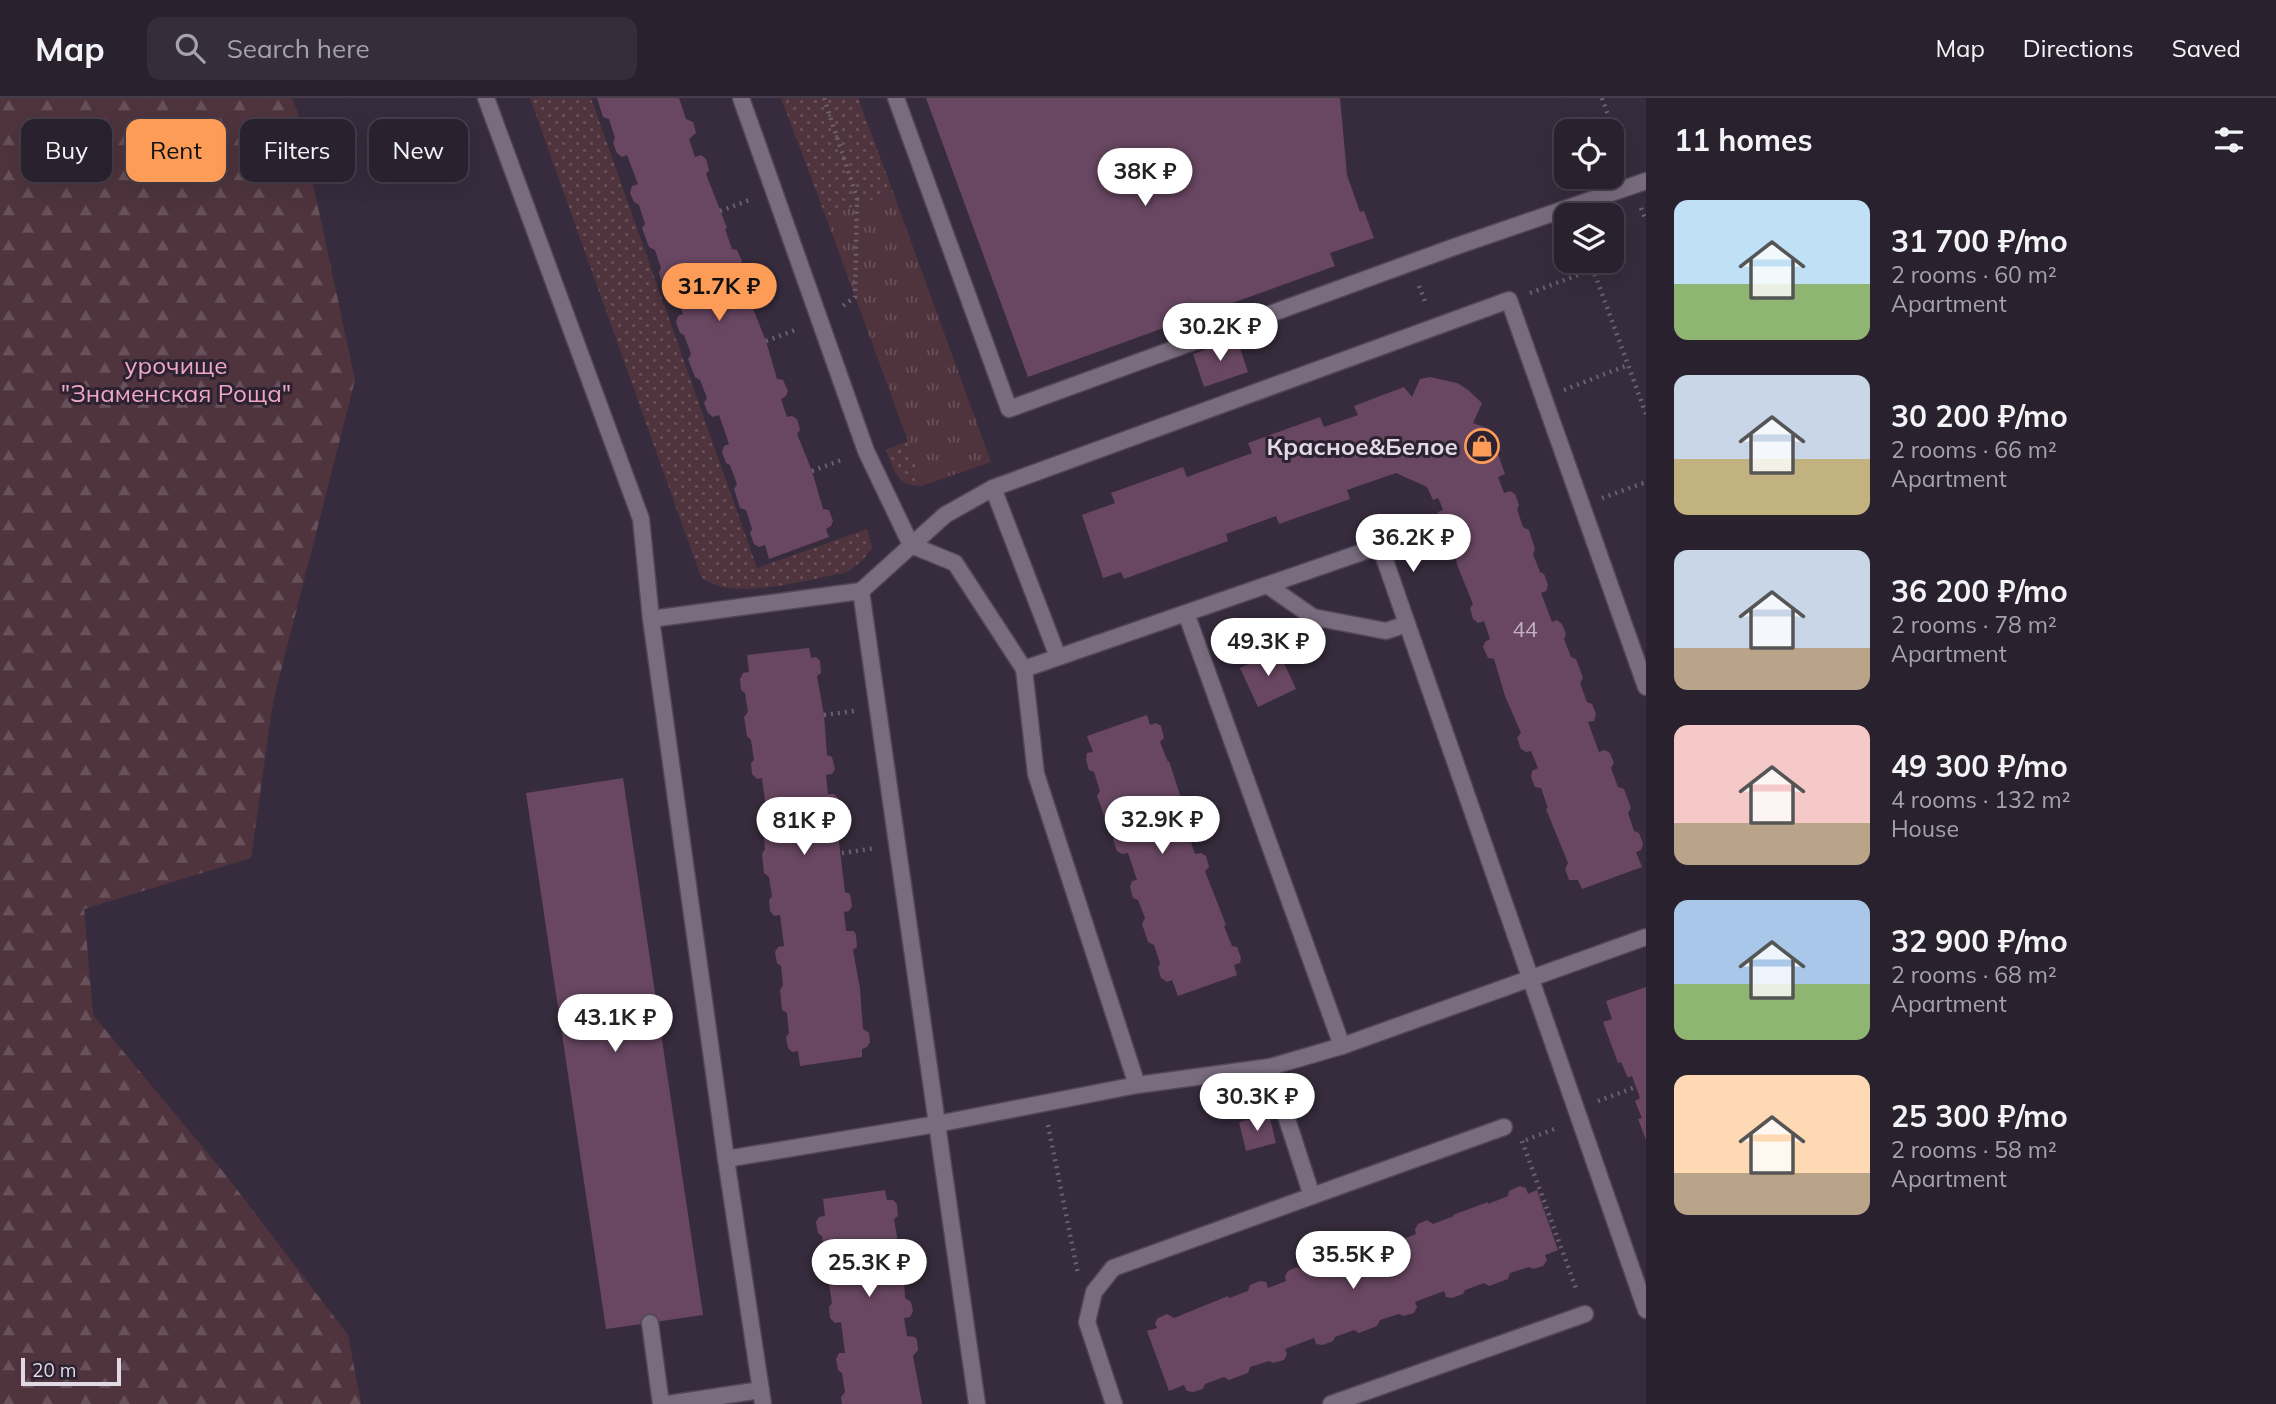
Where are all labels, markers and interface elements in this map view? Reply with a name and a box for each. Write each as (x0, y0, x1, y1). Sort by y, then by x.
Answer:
search box (147, 17, 637, 80)
text: Map (35, 28, 105, 69)
icon: search (171, 29, 209, 67)
text: Search here (227, 32, 370, 65)
text: Map (1935, 33, 1985, 63)
text: Directions (2023, 33, 2134, 63)
text: Saved (2172, 33, 2241, 63)
chip: Buy (21, 119, 112, 182)
chip: Rent (126, 119, 226, 182)
chip: Filters (240, 119, 355, 182)
chip: New (369, 119, 468, 182)
map controls (1554, 119, 1624, 273)
button: locate (1554, 119, 1624, 189)
text: 11 homes (1674, 121, 1813, 159)
icon: filters (2210, 121, 2248, 159)
pin: 38K ₽ (1096, 148, 1194, 208)
text: 38K ₽ (1113, 156, 1177, 185)
button: layers (1554, 203, 1624, 273)
text: 31 700 ₽/mo (1891, 222, 2068, 260)
icon: home (1730, 228, 1814, 312)
text: 2 rooms · 60 m² (1891, 260, 2057, 289)
pin: 31.7K ₽ (654, 264, 784, 323)
text: 31.7K ₽ (678, 271, 760, 300)
text: Apartment (1891, 289, 2007, 318)
pin: 30.2K ₽ (1155, 303, 1285, 363)
text: 30.2K ₽ (1179, 311, 1261, 340)
park label: урочище "Знаменская Роща" (61, 350, 291, 408)
text: 30 200 ₽/mo (1891, 397, 2068, 435)
icon: home (1730, 403, 1814, 487)
shop icon: Красное&Белое (1463, 427, 1501, 465)
place label: Красное&Белое (1267, 431, 1458, 461)
text: 2 rooms · 66 m² (1891, 435, 2057, 464)
text: Apartment (1891, 464, 2007, 493)
pin: 36.2K ₽ (1348, 514, 1478, 574)
text: 36.2K ₽ (1372, 522, 1454, 551)
text: 36 200 ₽/mo (1891, 572, 2068, 610)
icon: home (1730, 578, 1814, 662)
text: 2 rooms · 78 m² (1891, 610, 2057, 639)
house number: 44 (1512, 616, 1538, 642)
pin: 49.3K ₽ (1203, 618, 1333, 678)
text: 49.3K ₽ (1227, 626, 1309, 655)
text: Apartment (1891, 639, 2007, 668)
text: 49 300 ₽/mo (1891, 747, 2068, 785)
icon: home (1730, 753, 1814, 837)
text: 4 rooms · 132 m² (1891, 785, 2071, 814)
pin: 32.9K ₽ (1097, 796, 1227, 856)
pin: 81K ₽ (755, 798, 853, 857)
text: 32.9K ₽ (1121, 804, 1203, 833)
text: 81K ₽ (772, 805, 836, 834)
text: House (1891, 814, 1959, 843)
text: 32 900 ₽/mo (1891, 922, 2068, 960)
icon: home (1730, 928, 1814, 1012)
text: 2 rooms · 68 m² (1891, 960, 2057, 989)
text: Apartment (1891, 989, 2007, 1018)
pin: 43.1K ₽ (550, 995, 680, 1054)
text: 43.1K ₽ (574, 1002, 656, 1031)
pin: 30.3K ₽ (1192, 1074, 1322, 1133)
text: 30.3K ₽ (1216, 1081, 1298, 1110)
text: 25 300 ₽/mo (1891, 1097, 2068, 1135)
icon: home (1730, 1103, 1814, 1187)
text: 2 rooms · 58 m² (1891, 1135, 2057, 1164)
text: Apartment (1891, 1164, 2007, 1193)
pin: 35.5K ₽ (1288, 1232, 1418, 1291)
text: 35.5K ₽ (1312, 1239, 1394, 1268)
pin: 25.3K ₽ (804, 1240, 934, 1299)
text: 25.3K ₽ (828, 1247, 910, 1276)
scale bar (21, 1355, 121, 1387)
text: 20 m (32, 1358, 76, 1382)

